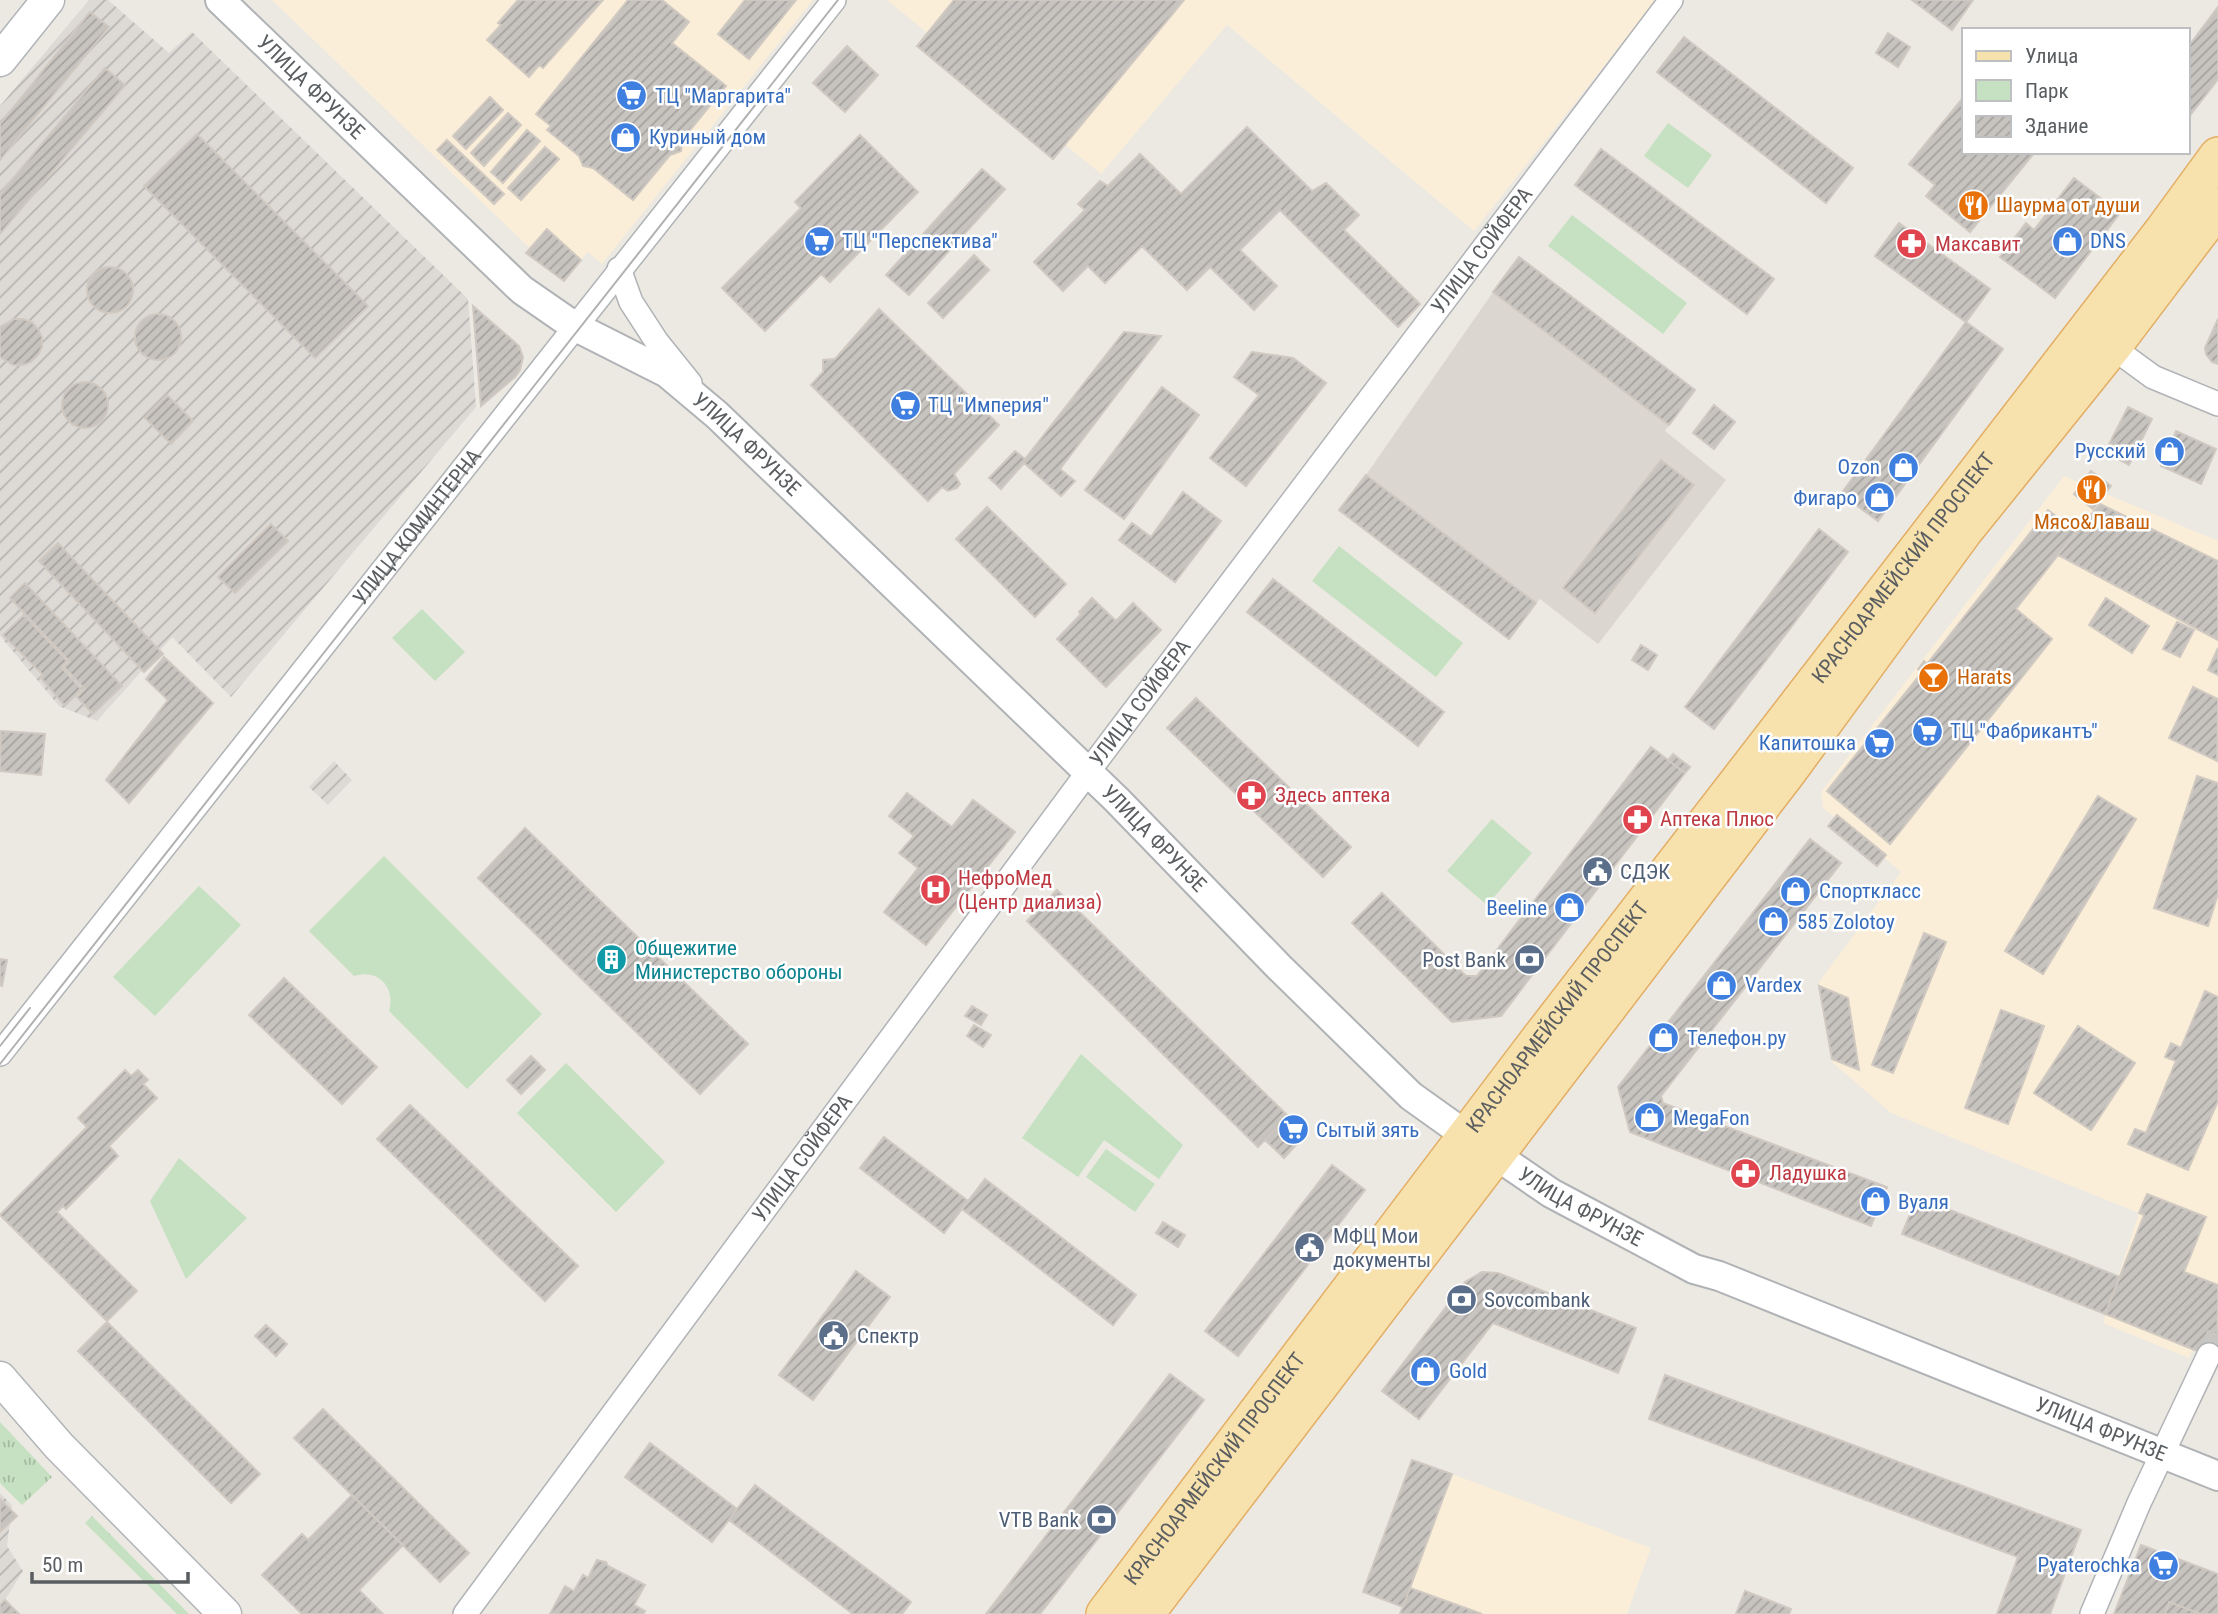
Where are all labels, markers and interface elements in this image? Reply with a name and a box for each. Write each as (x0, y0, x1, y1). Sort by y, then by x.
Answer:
legend (1962, 28, 2190, 154)
street label: УЛИЦА ФРУНЗЕ (252, 30, 369, 144)
text: Улица (2025, 44, 2078, 68)
supermarket icon: ТЦ "Маргарита" (615, 79, 649, 113)
text: Парк (2025, 79, 2069, 103)
place label: ТЦ "Маргарита" (655, 84, 791, 108)
text: Здание (2025, 114, 2089, 138)
shop icon: Куриный дом (609, 120, 643, 154)
place label: Куриный дом (649, 125, 766, 149)
street label: УЛИЦА СОЙФЕРА (1426, 183, 1537, 318)
restaurant icon: Шаурма от души (1956, 188, 1990, 222)
place label: Шаурма от души (1996, 193, 2140, 217)
supermarket icon: ТЦ "Перспектива" (802, 224, 836, 258)
shop icon: DNS (2050, 224, 2084, 258)
pharmacy icon: Максавит (1895, 227, 1929, 261)
place label: ТЦ "Перспектива" (842, 229, 998, 253)
place label: DNS (2090, 229, 2126, 253)
place label: Максавит (1935, 232, 2021, 256)
street label: УЛИЦА ФРУНЗЕ (688, 388, 805, 501)
supermarket icon: ТЦ "Империя" (888, 388, 922, 422)
place label: ТЦ "Империя" (928, 393, 1049, 417)
shop icon: Русский (2152, 434, 2186, 468)
place label: Русский (2075, 439, 2146, 463)
street label: УЛИЦА КОМИНТЕРНА (348, 444, 486, 610)
street label: КРАСНОАРМЕЙСКИЙ ПРОСПЕКТ (1807, 448, 2000, 688)
shop icon: Ozon (1886, 450, 1920, 484)
place label: Ozon (1838, 455, 1880, 479)
restaurant icon: Мясо&Лаваш (2075, 473, 2109, 507)
shop icon: Фигаро (1863, 481, 1897, 515)
place label: Фигаро (1793, 486, 1857, 510)
place label: Мясо&Лаваш (2034, 510, 2150, 534)
street label: УЛИЦА СОЙФЕРА (1085, 635, 1196, 771)
bar icon: Harats (1917, 660, 1951, 694)
place label: Harats (1957, 665, 2012, 689)
supermarket icon: ТЦ "Фабрикантъ" (1910, 714, 1944, 748)
place label: ТЦ "Фабрикантъ" (1950, 719, 2098, 743)
supermarket icon: Капитошка (1862, 726, 1896, 760)
place label: Капитошка (1759, 731, 1856, 755)
pharmacy icon: Здесь аптека (1235, 778, 1269, 812)
street label: УЛИЦА ФРУНЗЕ (1097, 780, 1211, 897)
place label: Здесь аптека (1275, 783, 1390, 807)
pharmacy icon: Аптека Плюс (1620, 802, 1654, 836)
place label: Аптека Плюс (1660, 807, 1774, 831)
public building icon: СДЭК (1580, 855, 1614, 889)
place label: СДЭК (1620, 860, 1670, 884)
place label: НефроМед (Центр диализа) (958, 866, 1102, 914)
hospital icon: НефроМед (Центр диализа) (918, 873, 952, 907)
shop icon: Спорткласс (1779, 874, 1813, 908)
place label: Спорткласс (1819, 879, 1921, 903)
shop icon: Beeline (1553, 891, 1587, 925)
place label: Beeline (1486, 896, 1547, 920)
street label: КРАСНОАРМЕЙСКИЙ ПРОСПЕКТ (1461, 897, 1653, 1137)
shop icon: 585 Zolotoy (1757, 905, 1791, 939)
place label: 585 Zolotoy (1797, 910, 1895, 934)
place label: Общежитие Министерство обороны (635, 936, 843, 984)
building icon: Общежитие Министерство обороны (595, 943, 629, 977)
bank icon: Post Bank (1512, 943, 1546, 977)
place label: Post Bank (1422, 948, 1507, 972)
shop icon: Vardex (1705, 968, 1739, 1002)
place label: Vardex (1745, 973, 1802, 997)
shop icon: Телефон.ру (1647, 1021, 1681, 1055)
place label: Телефон.ру (1687, 1026, 1787, 1050)
street label: УЛИЦА СОЙФЕРА (747, 1090, 857, 1226)
shop icon: MegaFon (1633, 1101, 1667, 1135)
place label: MegaFon (1673, 1106, 1750, 1130)
supermarket icon: Сытый зять (1276, 1113, 1310, 1147)
place label: Сытый зять (1316, 1118, 1419, 1142)
pharmacy icon: Ладушка (1729, 1156, 1763, 1190)
place label: Ладушка (1769, 1161, 1847, 1185)
street label: УЛИЦА ФРУНЗЕ (1514, 1162, 1647, 1252)
shop icon: Вуаля (1858, 1185, 1892, 1219)
place label: Вуаля (1898, 1190, 1949, 1214)
place label: МФЦ Мои документы (1333, 1224, 1431, 1272)
public building icon: МФЦ Мои документы (1293, 1231, 1327, 1265)
bank icon: Sovcombank (1444, 1283, 1478, 1317)
place label: Sovcombank (1484, 1288, 1591, 1312)
public building icon: Спектр (817, 1319, 851, 1353)
place label: Спектр (857, 1324, 919, 1348)
street label: КРАСНОАРМЕЙСКИЙ ПРОСПЕКТ (1119, 1348, 1310, 1590)
shop icon: Gold (1409, 1354, 1443, 1388)
place label: Gold (1449, 1359, 1487, 1383)
street label: УЛИЦА ФРУНЗЕ (2032, 1392, 2170, 1466)
bank icon: VTB Bank (1085, 1503, 1119, 1537)
place label: VTB Bank (999, 1508, 1080, 1532)
scale bar (32, 1540, 187, 1584)
supermarket icon: Pyaterochka (2146, 1548, 2180, 1582)
text: 50 m (42, 1553, 83, 1577)
place label: Pyaterochka (2037, 1553, 2140, 1577)

